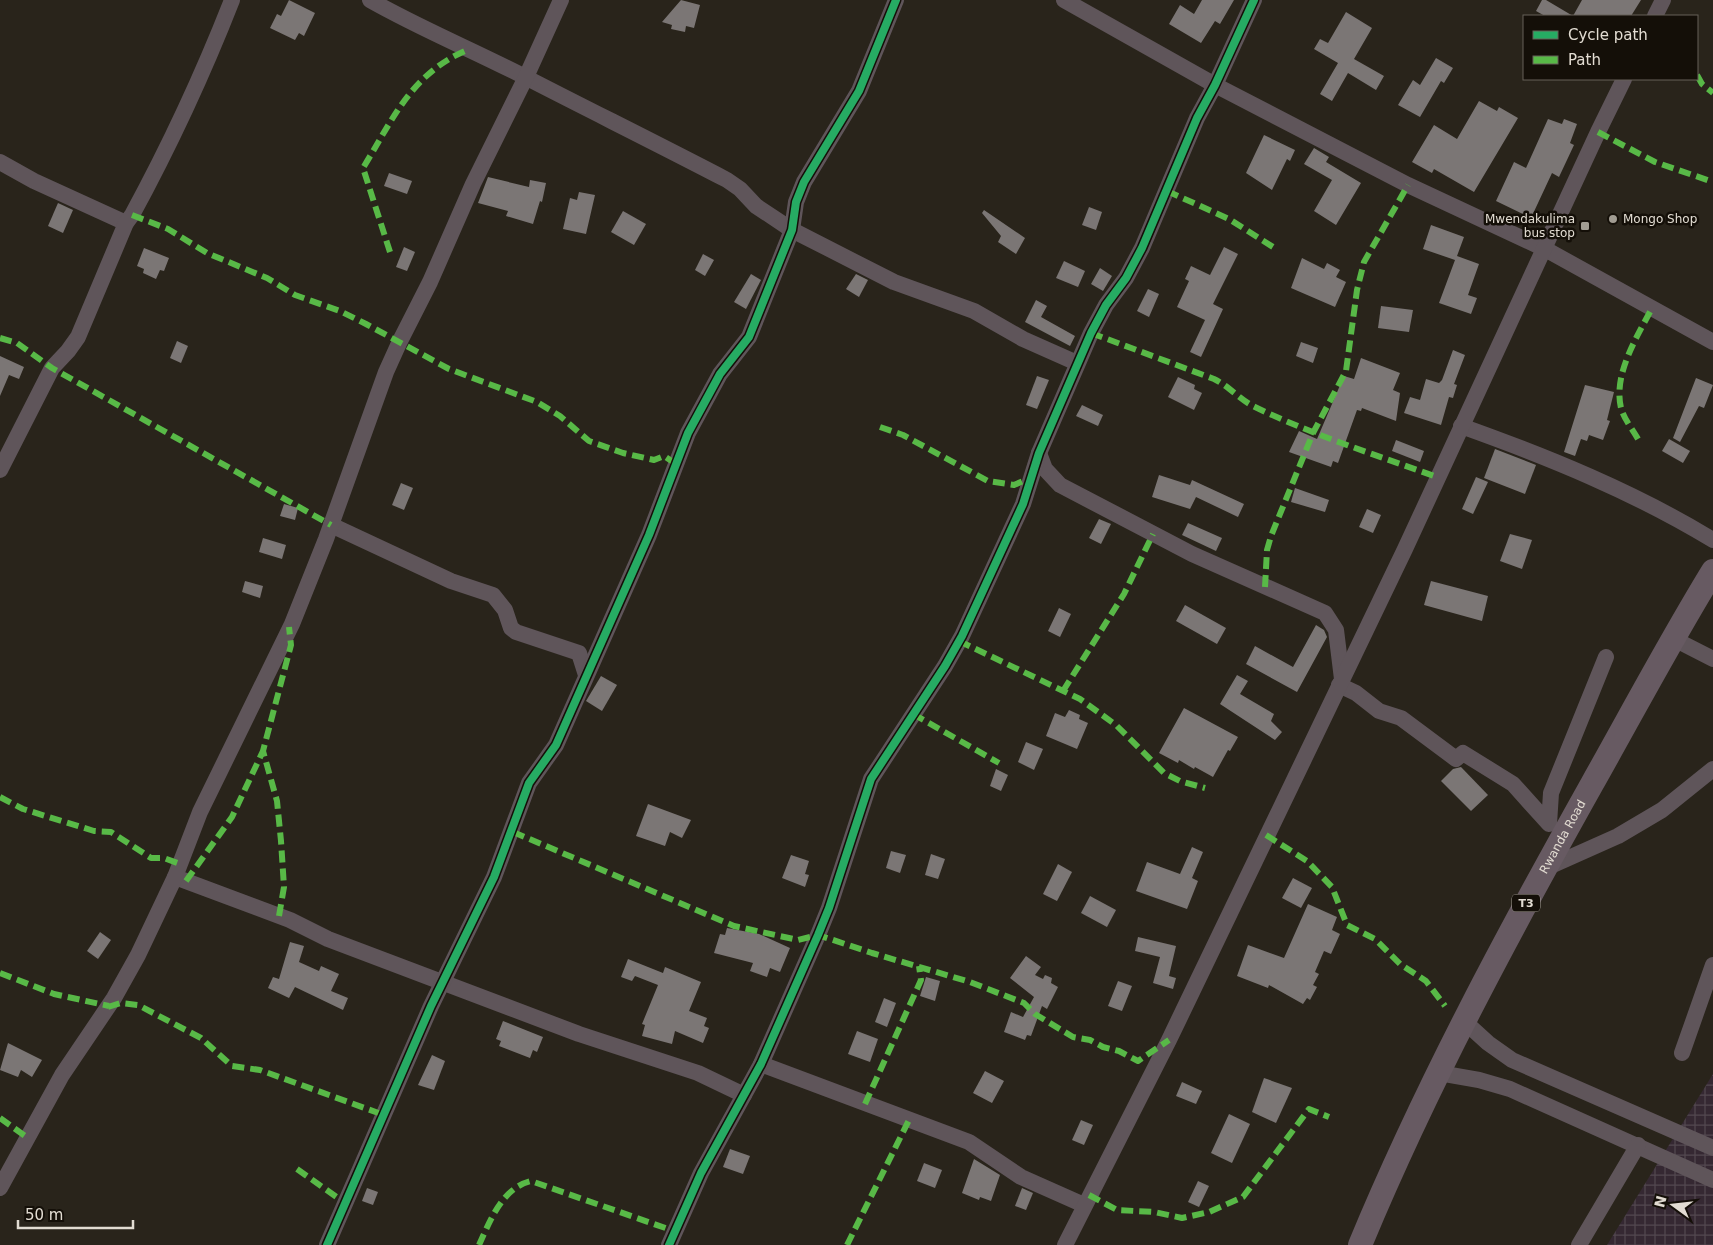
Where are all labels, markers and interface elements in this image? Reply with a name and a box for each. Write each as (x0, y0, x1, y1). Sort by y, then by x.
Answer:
legend (1523, 15, 1698, 80)
text: Cycle path (1568, 26, 1648, 44)
text: Path (1568, 51, 1601, 69)
place label: Mwendakulima bus stop (1485, 212, 1575, 240)
place label: Mongo Shop (1623, 212, 1697, 226)
marker: Mongo Shop (1607, 213, 1619, 225)
marker: Mwendakulima bus stop (1579, 220, 1591, 232)
street label: Rwanda Road (1537, 797, 1589, 876)
road number: T3 (1512, 894, 1540, 911)
north arrow (1648, 1180, 1698, 1230)
text: N (1651, 1194, 1670, 1209)
scale bar (18, 1198, 132, 1230)
text: 50 m (25, 1206, 63, 1224)

